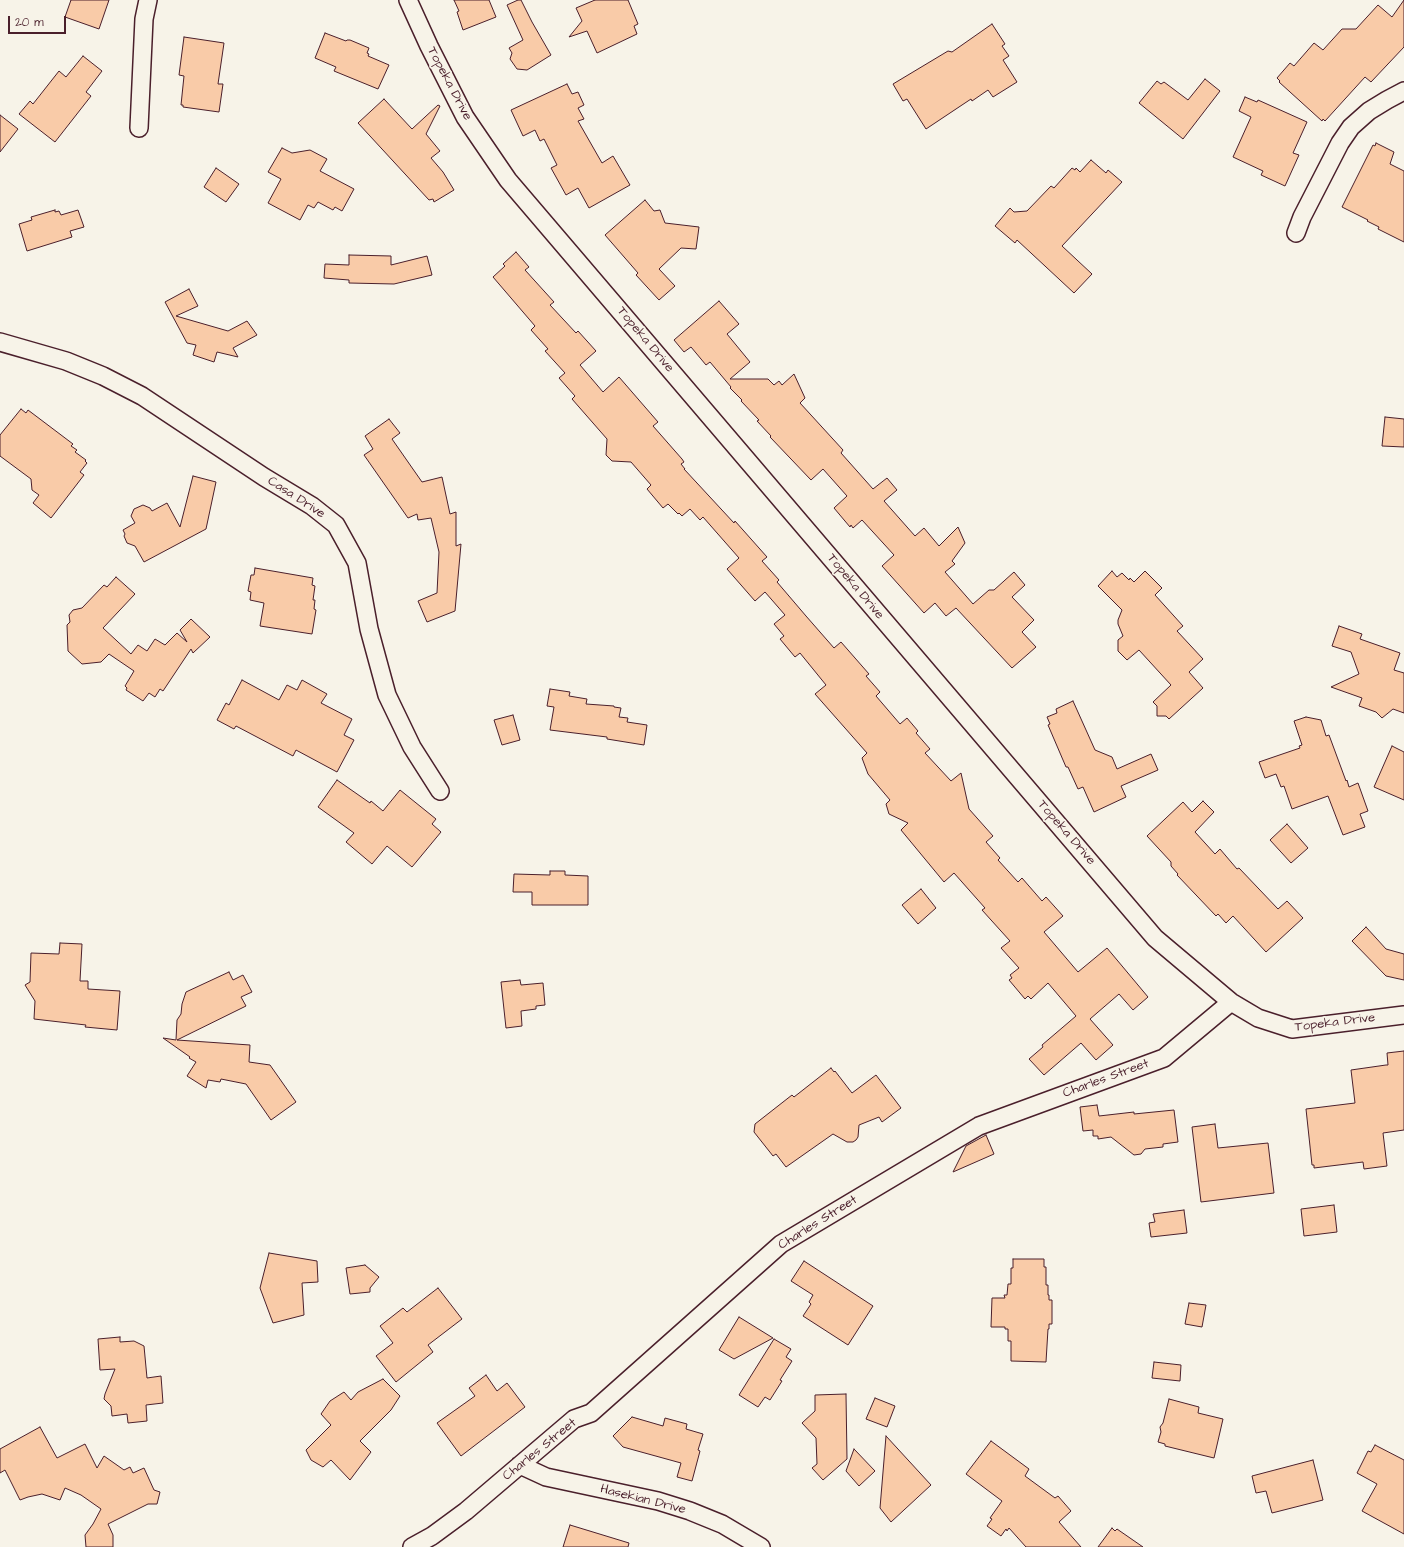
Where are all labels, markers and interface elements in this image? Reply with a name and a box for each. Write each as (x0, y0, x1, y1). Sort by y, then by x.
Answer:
scale bar (10, 8, 68, 34)
text: 20 m (15, 14, 44, 31)
street label: Topeka Drive (423, 45, 475, 123)
street label: Topeka Drive (613, 304, 677, 376)
street label: Casa Drive (264, 474, 328, 522)
street label: Topeka Drive (823, 551, 887, 623)
street label: Topeka Drive (1034, 797, 1098, 869)
street label: Topeka Drive (1294, 1010, 1376, 1036)
street label: Charles Street (1061, 1056, 1151, 1102)
street label: Charles Street (776, 1192, 860, 1254)
street label: Charles Street (500, 1416, 580, 1484)
street label: Hasekian Drive (599, 1482, 687, 1518)

